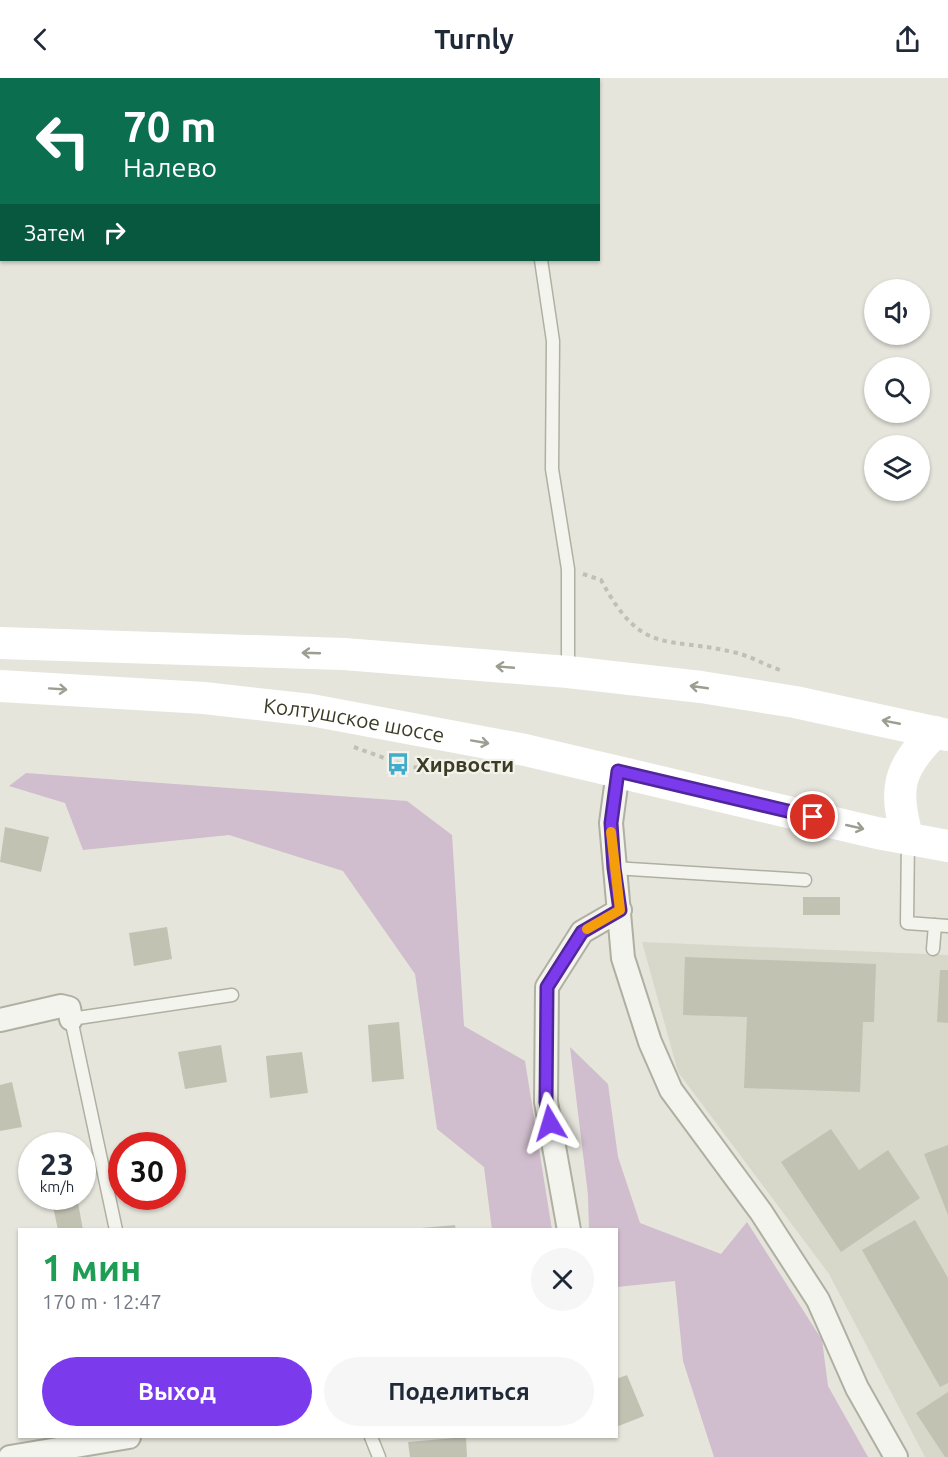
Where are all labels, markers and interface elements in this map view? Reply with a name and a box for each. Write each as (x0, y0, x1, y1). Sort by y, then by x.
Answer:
icon: back (24, 23, 57, 56)
icon: share (891, 23, 924, 56)
text: Turnly (434, 24, 514, 54)
icon: left (24, 102, 102, 180)
text: 70 m (123, 103, 217, 150)
text: Налево (123, 152, 217, 182)
icon: right (98, 216, 131, 249)
text: Затем (24, 220, 86, 245)
map controls (864, 279, 930, 501)
button: sound (864, 279, 930, 345)
button: search (864, 357, 930, 423)
button: layers (864, 435, 930, 501)
one-way arrow (301, 647, 321, 658)
one-way arrow (496, 661, 516, 672)
one-way arrow (690, 681, 710, 692)
one-way arrow (48, 684, 68, 695)
street label: Колтушское шоссе (262, 693, 447, 747)
one-way arrow (882, 716, 901, 727)
one-way arrow (470, 737, 490, 748)
bus stop icon: Хирвости (385, 751, 411, 777)
place label: Хирвости (416, 752, 514, 776)
pin (787, 791, 838, 842)
icon: arrive (796, 800, 829, 833)
one-way arrow (845, 822, 864, 834)
position arrow (518, 1091, 582, 1155)
speed limit sign: 30 (108, 1132, 186, 1210)
text: 23 (40, 1147, 74, 1181)
text: km/h (40, 1178, 74, 1195)
text: 1 мин (42, 1247, 141, 1288)
button: close (531, 1248, 594, 1311)
text: 170 m · 12:47 (42, 1290, 162, 1313)
button: Выход (42, 1357, 312, 1426)
button: Поделиться (324, 1357, 594, 1426)

